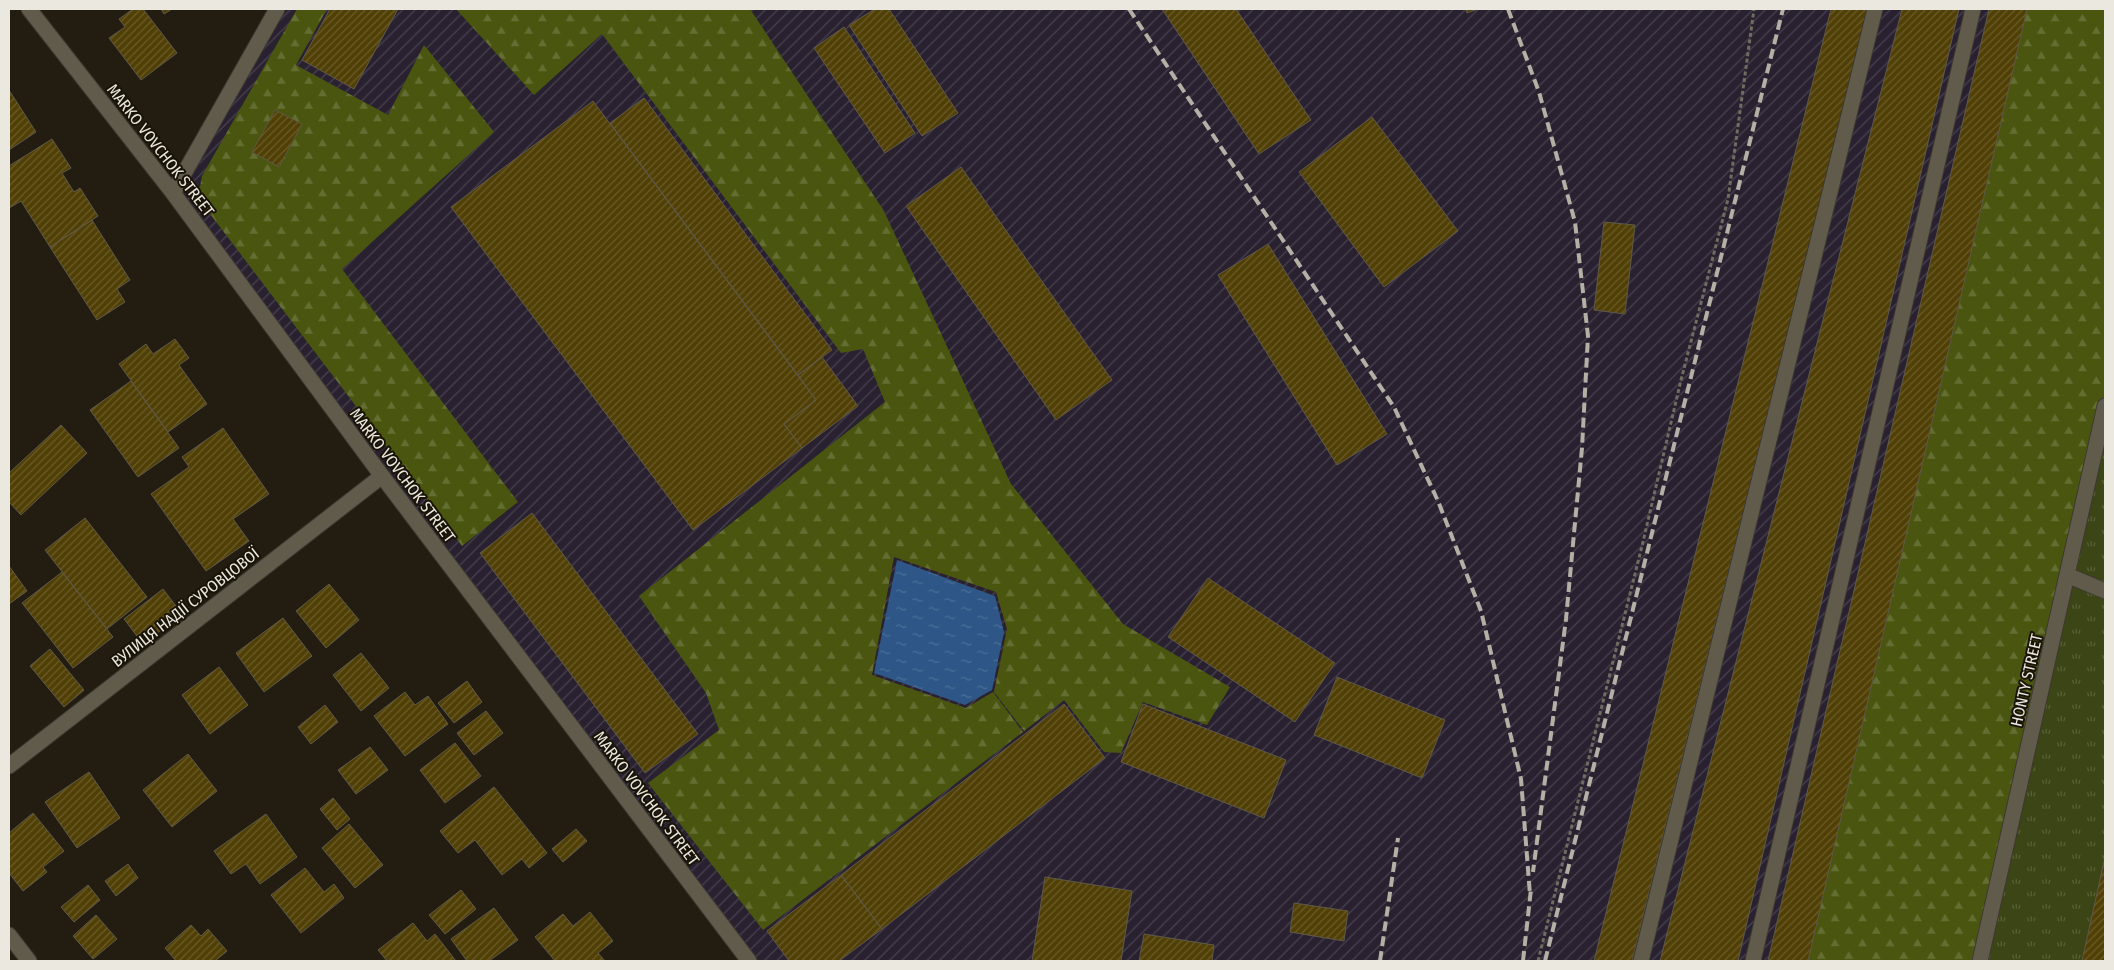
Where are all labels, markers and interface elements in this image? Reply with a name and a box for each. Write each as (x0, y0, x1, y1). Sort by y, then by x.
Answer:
street label: MARKO VOVCHOK STREET (103, 80, 219, 221)
street label: MARKO VOVCHOK STREET (346, 405, 460, 547)
street label: ВУЛИЦЯ НАДІЇ СУРОВЦОВОЇ (108, 543, 263, 671)
street label: HONTY STREET (2007, 631, 2047, 728)
street label: MARKO VOVCHOK STREET (590, 728, 704, 870)

